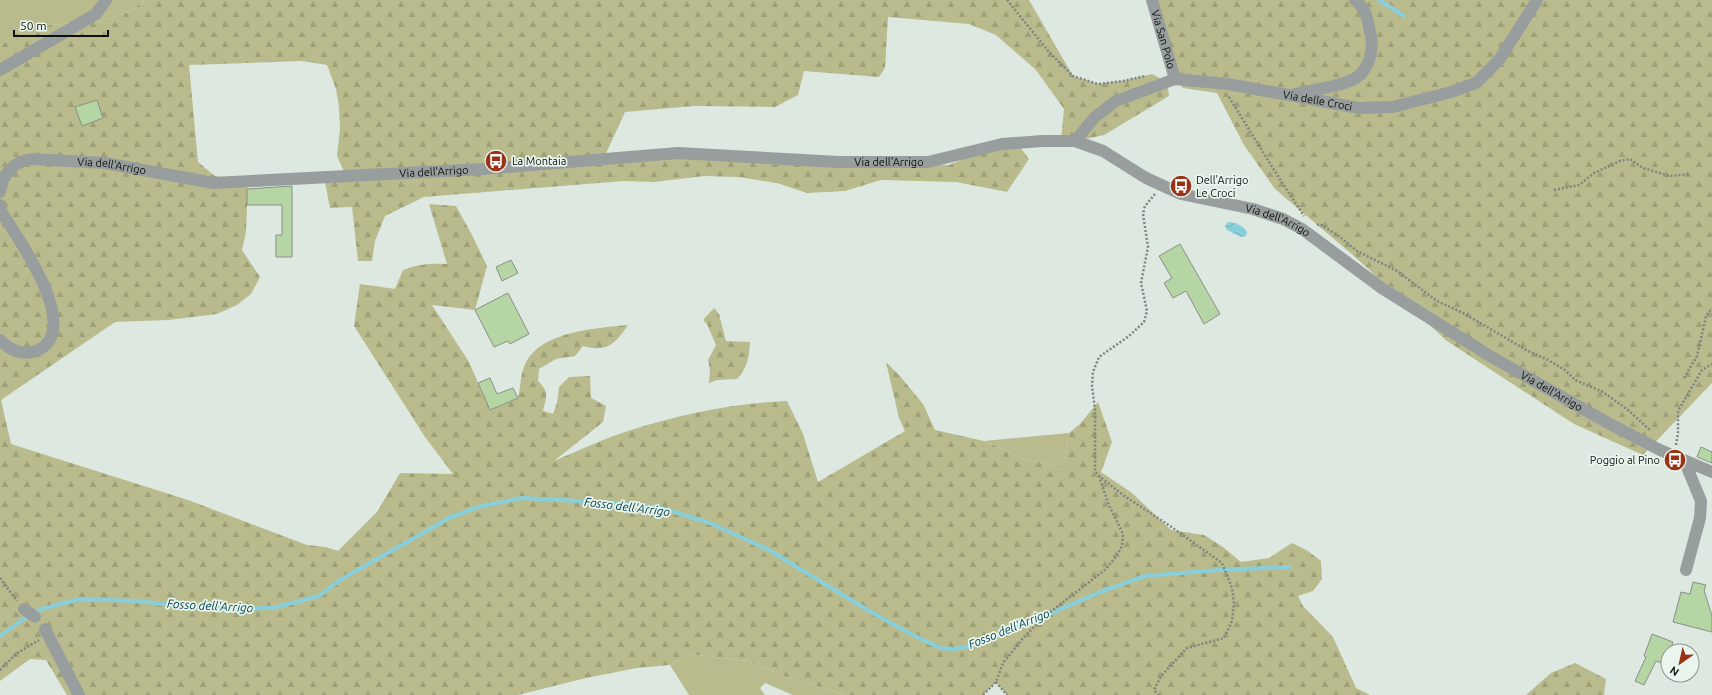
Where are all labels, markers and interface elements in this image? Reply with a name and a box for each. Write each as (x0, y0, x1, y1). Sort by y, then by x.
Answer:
street label: Via San Polo (1149, 9, 1178, 70)
scale bar (14, 12, 108, 38)
text: 50 m (20, 19, 47, 32)
street label: Via delle Croci (1282, 88, 1353, 113)
bus stop icon: La Montaia (483, 148, 509, 174)
street label: Via dell'Arrigo (77, 155, 147, 176)
place label: La Montaia (512, 155, 566, 167)
street label: Via dell'Arrigo (854, 156, 924, 168)
street label: Via dell'Arrigo (399, 164, 469, 179)
bus stop icon: Dell'Arrigo Le Croci (1168, 173, 1194, 199)
place label: Dell'Arrigo Le Croci (1196, 174, 1248, 199)
street label: Via dell'Arrigo (1244, 202, 1313, 239)
street label: Via dell'Arrigo (1519, 369, 1585, 413)
bus stop icon: Poggio al Pino (1662, 447, 1688, 473)
place label: Poggio al Pino (1590, 454, 1660, 466)
water label: Fosso dell'Arrigo (583, 495, 671, 518)
water label: Fosso dell'Arrigo (167, 597, 254, 614)
water label: Fosso dell'Arrigo (966, 606, 1052, 651)
north arrow (1660, 643, 1700, 683)
text: N (1668, 664, 1681, 679)

